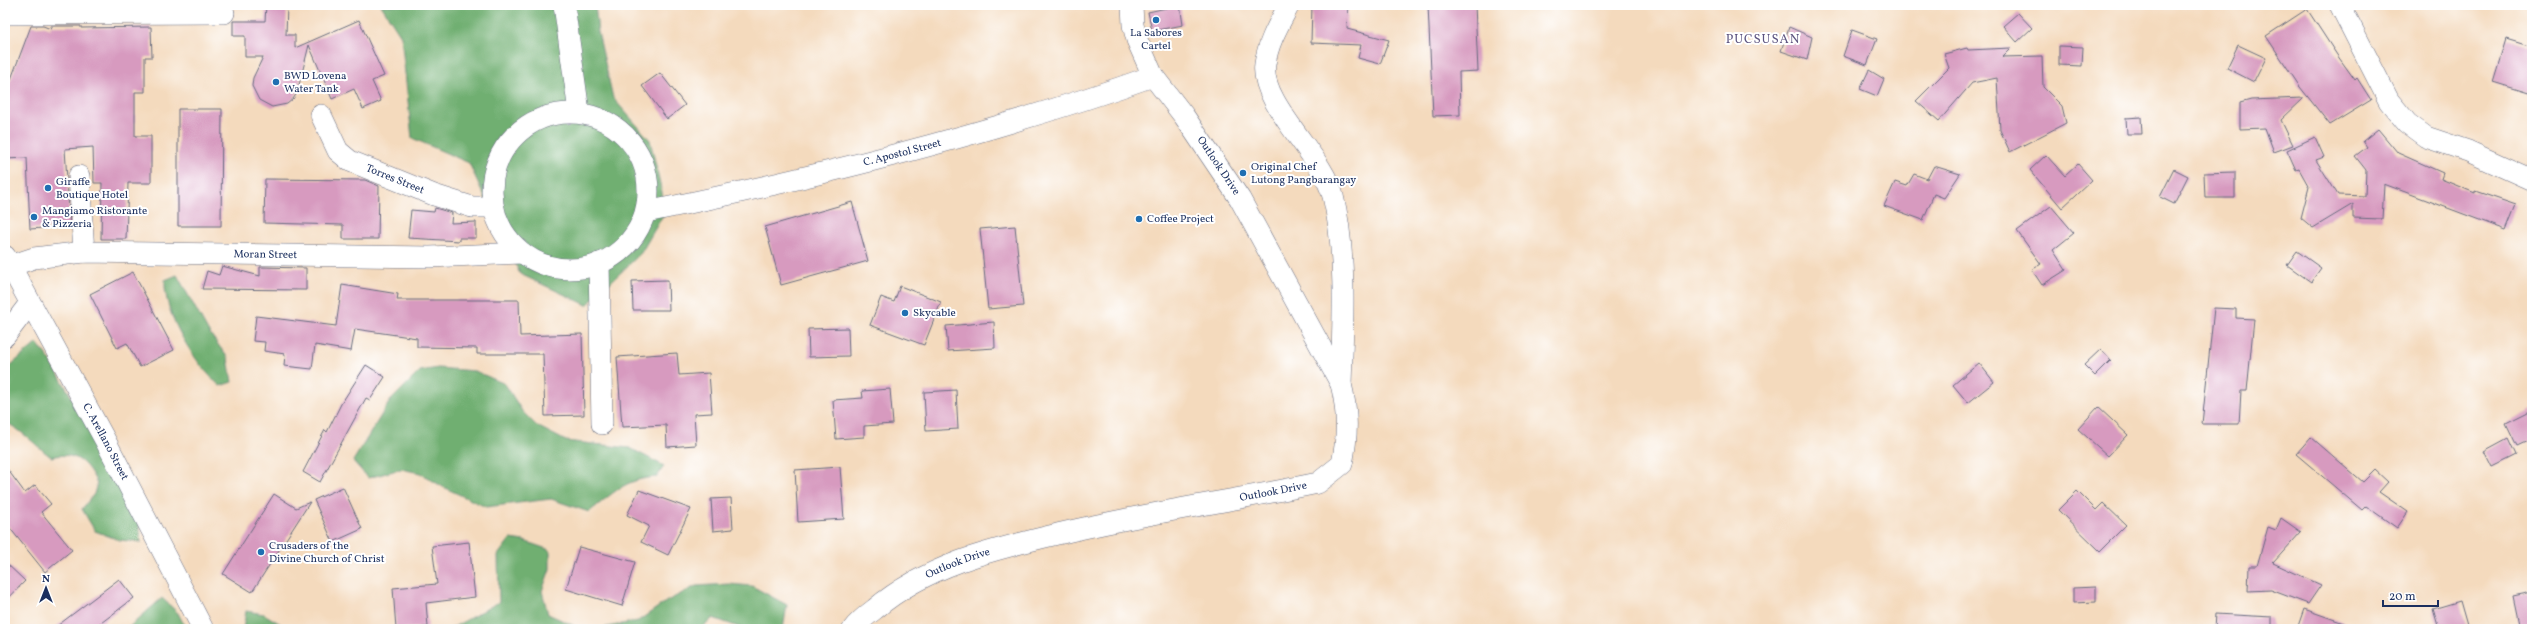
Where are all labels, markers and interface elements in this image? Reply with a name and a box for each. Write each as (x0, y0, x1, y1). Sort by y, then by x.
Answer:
marker: La Sabores Cartel (1151, 15, 1161, 25)
place label: La Sabores Cartel (1130, 26, 1182, 54)
district label: PUCSUSAN (1726, 31, 1800, 49)
place label: BWD Lovena Water Tank (284, 69, 347, 97)
marker: BWD Lovena Water Tank (271, 77, 281, 87)
street label: Outlook Drive (1193, 134, 1243, 198)
street label: C. Apostol Street (862, 135, 943, 170)
place label: Original Chef Lutong Pangbarangay (1251, 160, 1356, 188)
street label: Torres Street (364, 161, 427, 198)
marker: Original Chef Lutong Pangbarangay (1238, 168, 1248, 178)
place label: Giraffe Boutique Hotel (56, 175, 128, 203)
marker: Giraffe Boutique Hotel (43, 183, 53, 193)
place label: Mangiamo Ristorante & Pizzeria (42, 204, 147, 232)
marker: Mangiamo Ristorante & Pizzeria (29, 212, 39, 222)
place label: Coffee Project (1147, 212, 1214, 227)
marker: Coffee Project (1134, 214, 1144, 224)
street label: Moran Street (233, 247, 297, 263)
place label: Skycable (913, 306, 956, 321)
marker: Skycable (900, 308, 910, 318)
street label: C. Arellano Street (79, 400, 132, 483)
street label: Outlook Drive (1238, 478, 1308, 505)
place label: Crusaders of the Divine Church of Christ (269, 539, 385, 567)
street label: Outlook Drive (923, 544, 992, 582)
marker: Crusaders of the Divine Church of Christ (256, 547, 266, 557)
north arrow (26, 568, 66, 608)
text: N (42, 572, 50, 587)
scale bar (2383, 582, 2438, 608)
text: 20 m (2389, 589, 2416, 605)

